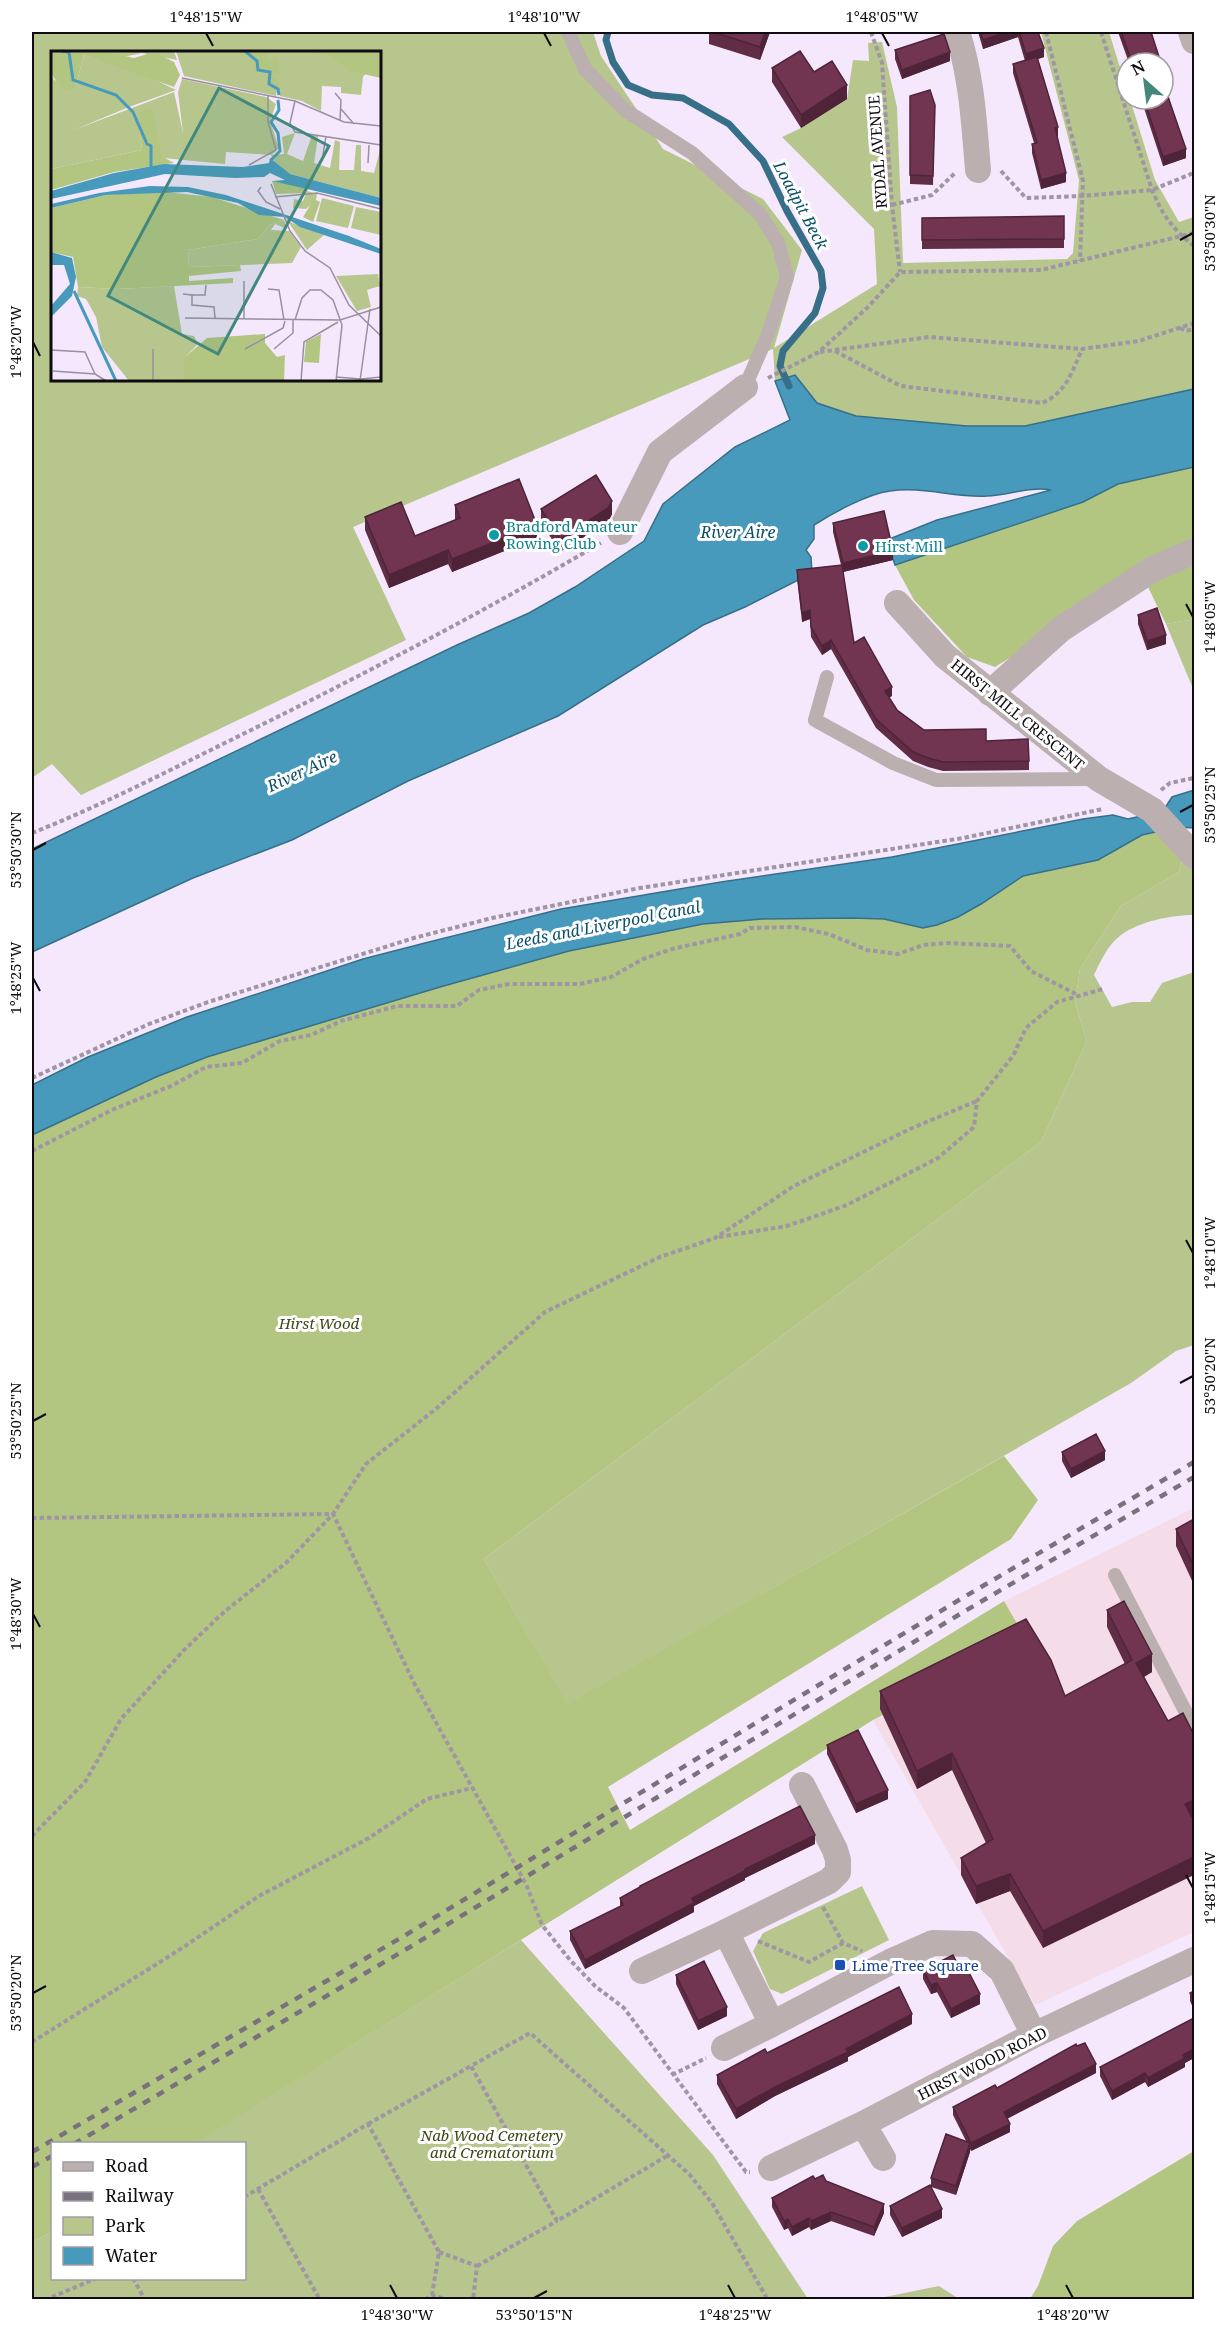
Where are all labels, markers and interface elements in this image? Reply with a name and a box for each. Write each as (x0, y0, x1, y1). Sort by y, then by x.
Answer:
text: 1°48'15"W (169, 6, 243, 26)
text: 1°48'10"W (507, 6, 581, 26)
text: 1°48'05"W (845, 6, 919, 26)
inset map (51, 51, 381, 381)
north arrow (1115, 51, 1175, 111)
text: N (1127, 55, 1149, 80)
street label: RYDAL AVENUE (863, 95, 891, 209)
water label: Loadpit Beck (768, 156, 834, 254)
text: 53°50'30"N (1199, 194, 1219, 272)
text: 1°48'20"W (5, 305, 25, 379)
place label: Bradford Amateur Rowing Club (506, 516, 638, 553)
water label: River Aire (700, 521, 776, 543)
marker: Bradford Amateur Rowing Club (487, 528, 501, 542)
place label: Hirst Mill (875, 536, 943, 556)
marker: Hirst Mill (856, 539, 870, 553)
text: 1°48'05"W (1199, 580, 1219, 654)
street label: HIRST MILL CRESCENT (947, 654, 1089, 774)
water label: River Aire (263, 745, 341, 797)
text: 53°50'25"N (1199, 766, 1219, 844)
text: 53°50'30"N (5, 811, 25, 889)
water label: Leeds and Liverpool Canal (503, 895, 702, 955)
text: 1°48'25"W (5, 941, 25, 1015)
text: 1°48'10"W (1199, 1216, 1219, 1290)
park label: Hirst Wood (278, 1313, 360, 1333)
text: 53°50'20"N (1199, 1337, 1219, 1415)
text: 53°50'25"N (5, 1382, 25, 1460)
text: 1°48'30"W (5, 1577, 25, 1651)
text: 1°48'15"W (1199, 1851, 1219, 1925)
text: 53°50'20"N (5, 1954, 25, 2032)
place label: Lime Tree Square (852, 1955, 979, 1975)
marker: Lime Tree Square (833, 1958, 847, 1972)
street label: HIRST WOOD ROAD (914, 2022, 1050, 2104)
park label: Nab Wood Cemetery and Crematorium (420, 2125, 563, 2162)
legend (51, 2142, 246, 2280)
text: Road (105, 2153, 148, 2177)
text: Railway (105, 2183, 175, 2207)
text: Park (105, 2213, 145, 2237)
text: Water (105, 2243, 158, 2267)
text: 1°48'30"W (360, 2304, 434, 2324)
text: 53°50'15"N (495, 2304, 573, 2324)
text: 1°48'25"W (698, 2304, 772, 2324)
text: 1°48'20"W (1036, 2304, 1110, 2324)

